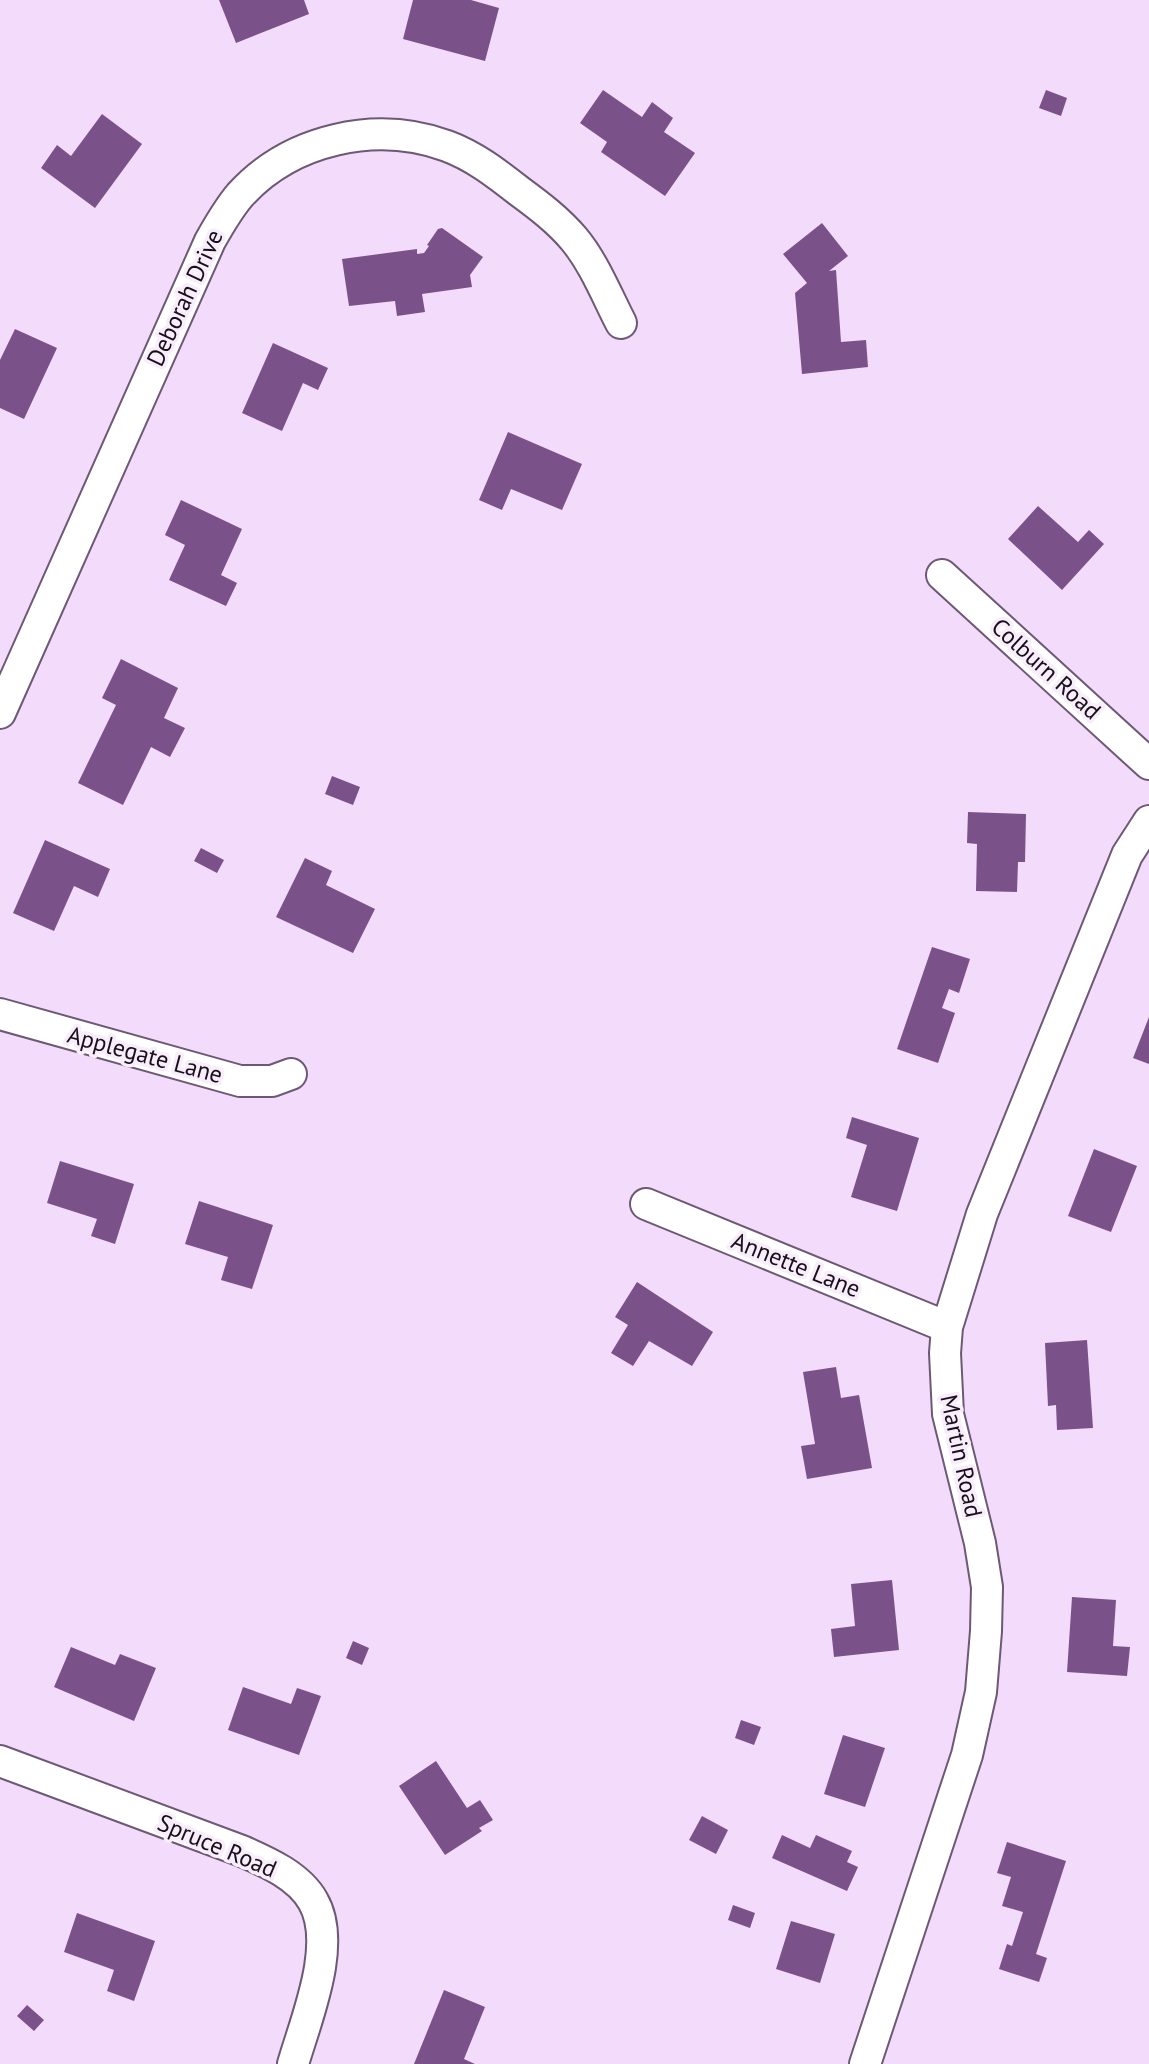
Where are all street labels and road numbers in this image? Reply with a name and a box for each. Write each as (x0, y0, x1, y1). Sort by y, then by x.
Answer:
street label: Deborah Drive (139, 225, 230, 371)
street label: Colburn Road (985, 611, 1108, 726)
street label: Applegate Lane (64, 1019, 226, 1090)
street label: Annette Lane (727, 1225, 865, 1304)
street label: Martin Road (933, 1392, 990, 1520)
street label: Spruce Road (153, 1807, 281, 1885)

